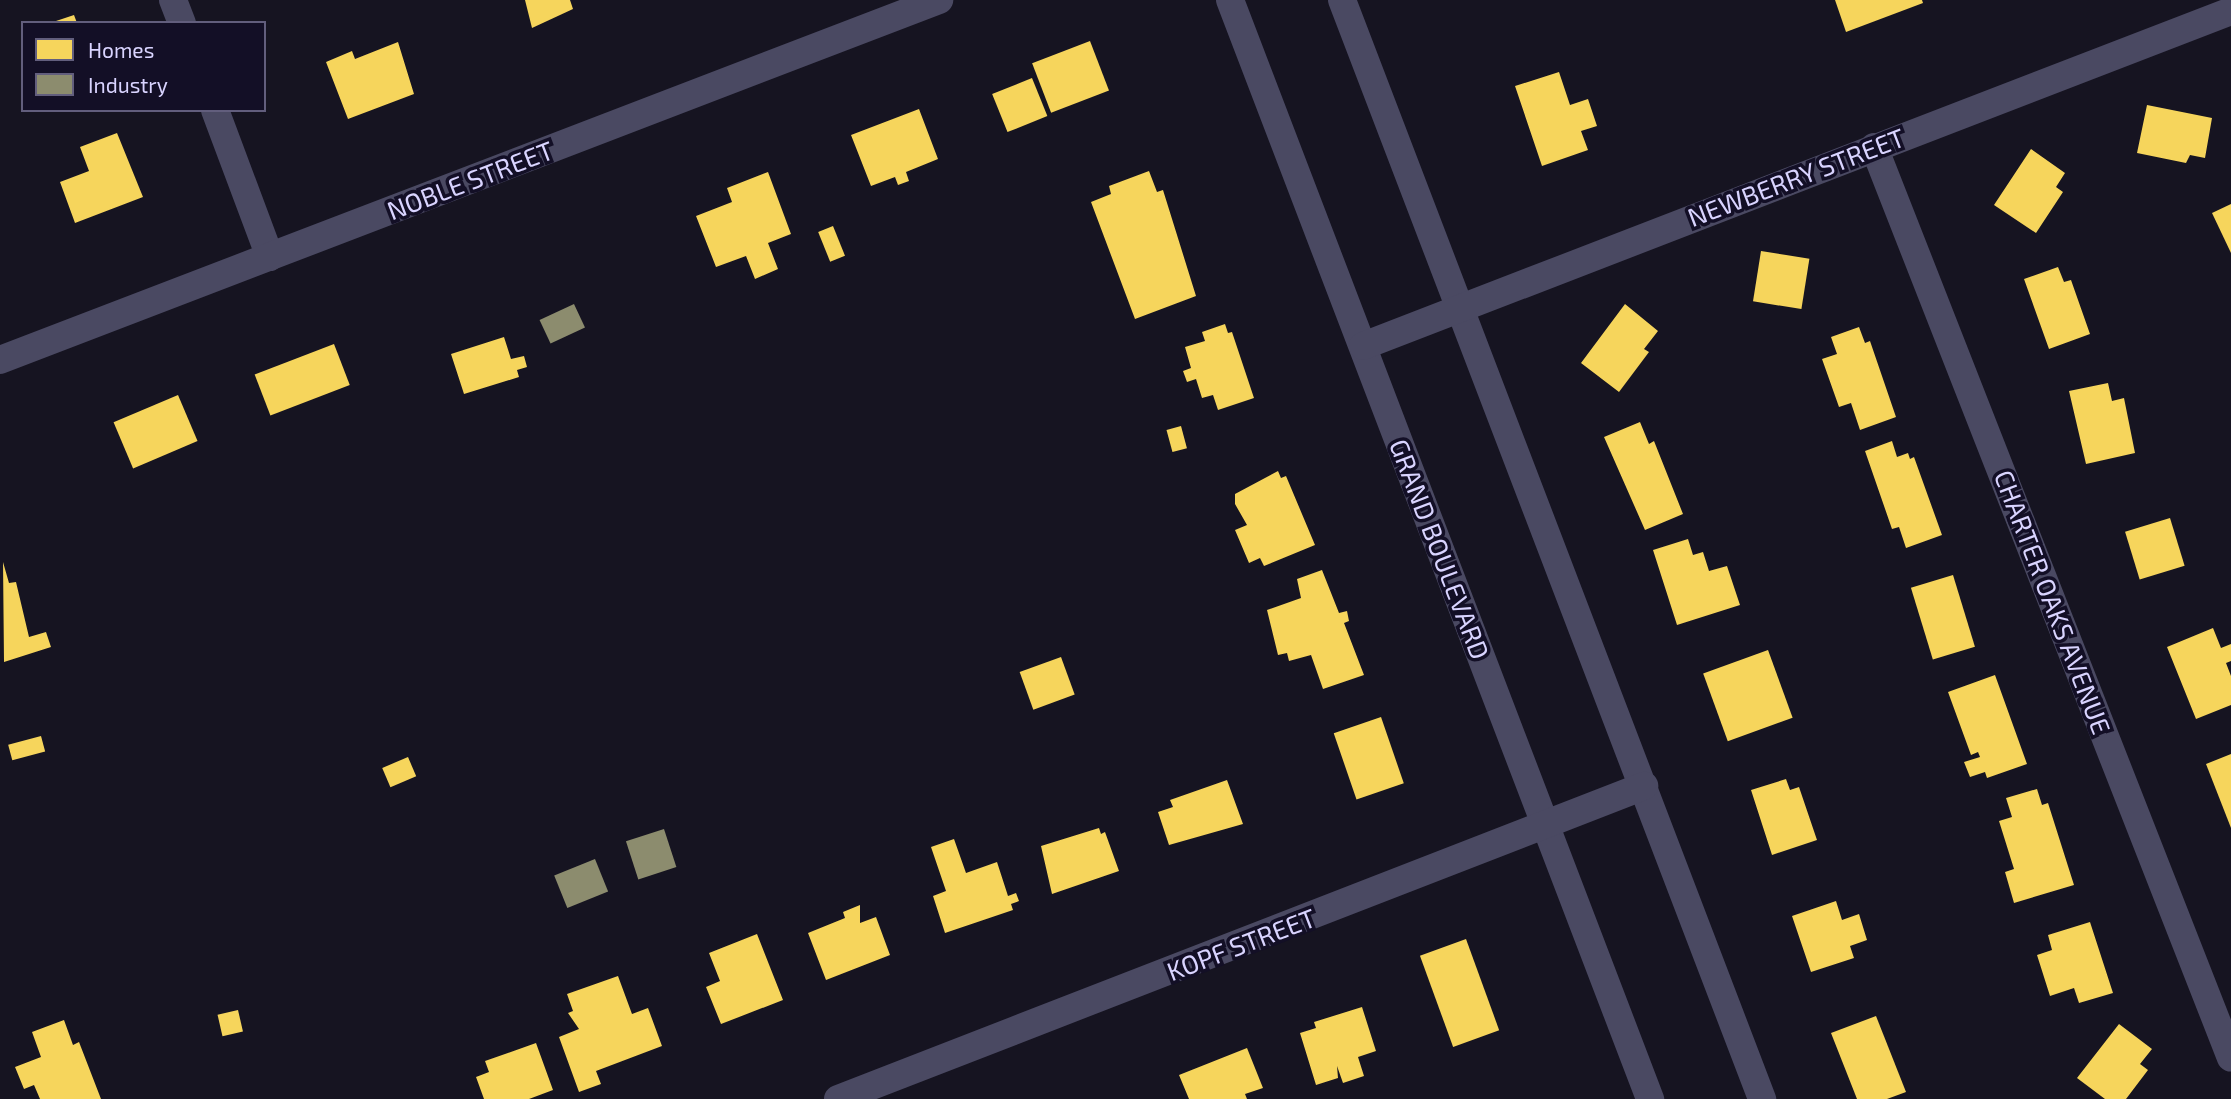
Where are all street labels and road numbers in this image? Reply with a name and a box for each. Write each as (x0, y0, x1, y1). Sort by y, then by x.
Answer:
street label: NEWBERRY STREET (1683, 121, 1909, 233)
street label: NOBLE STREET (382, 134, 558, 226)
street label: GRAND BOULEVARD (1384, 435, 1496, 663)
street label: CHARTER OAKS AVENUE (1988, 465, 2118, 739)
street label: KOPF STREET (1162, 901, 1320, 987)

